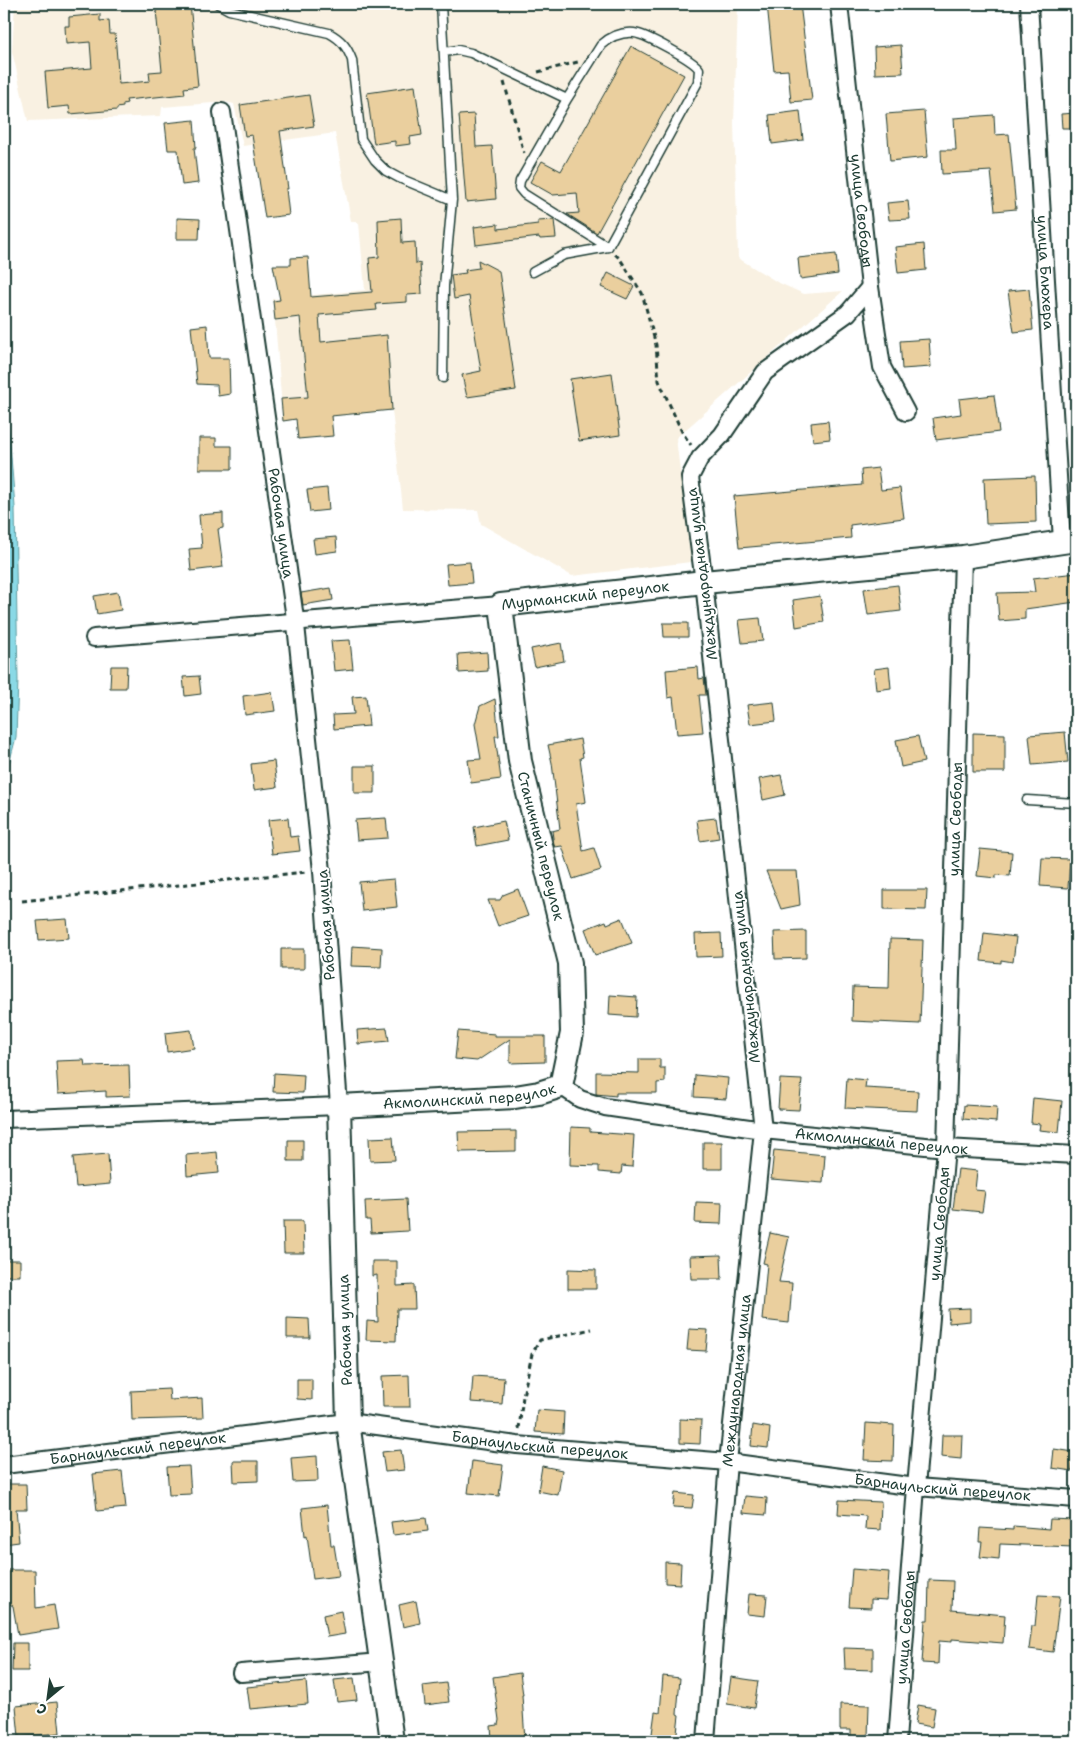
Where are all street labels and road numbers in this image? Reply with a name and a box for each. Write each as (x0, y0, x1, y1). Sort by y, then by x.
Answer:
street label: улица Свободы (845, 153, 878, 269)
street label: улица Блюхера (1032, 215, 1059, 331)
street label: Рабочая улица (263, 467, 299, 580)
street label: Международная улица (681, 486, 722, 661)
street label: Мурманский переулок (500, 576, 670, 615)
street label: улица Свободы (944, 762, 967, 877)
street label: Станичный переулок (513, 769, 569, 923)
street label: Рабочая улица (312, 868, 340, 981)
street label: Международная улица (727, 889, 765, 1064)
street label: Акмолинский переулок (382, 1078, 558, 1114)
street label: Акмолинский переулок (794, 1123, 969, 1159)
street label: улица Свободы (924, 1166, 954, 1282)
street label: Рабочая улица (333, 1273, 357, 1386)
street label: Международная улица (718, 1292, 756, 1468)
street label: Барнаульский переулок (450, 1426, 629, 1464)
street label: Барнаульский переулок (49, 1427, 227, 1469)
street label: Барнаульский переулок (853, 1469, 1032, 1506)
street label: улица Свободы (891, 1570, 920, 1685)

